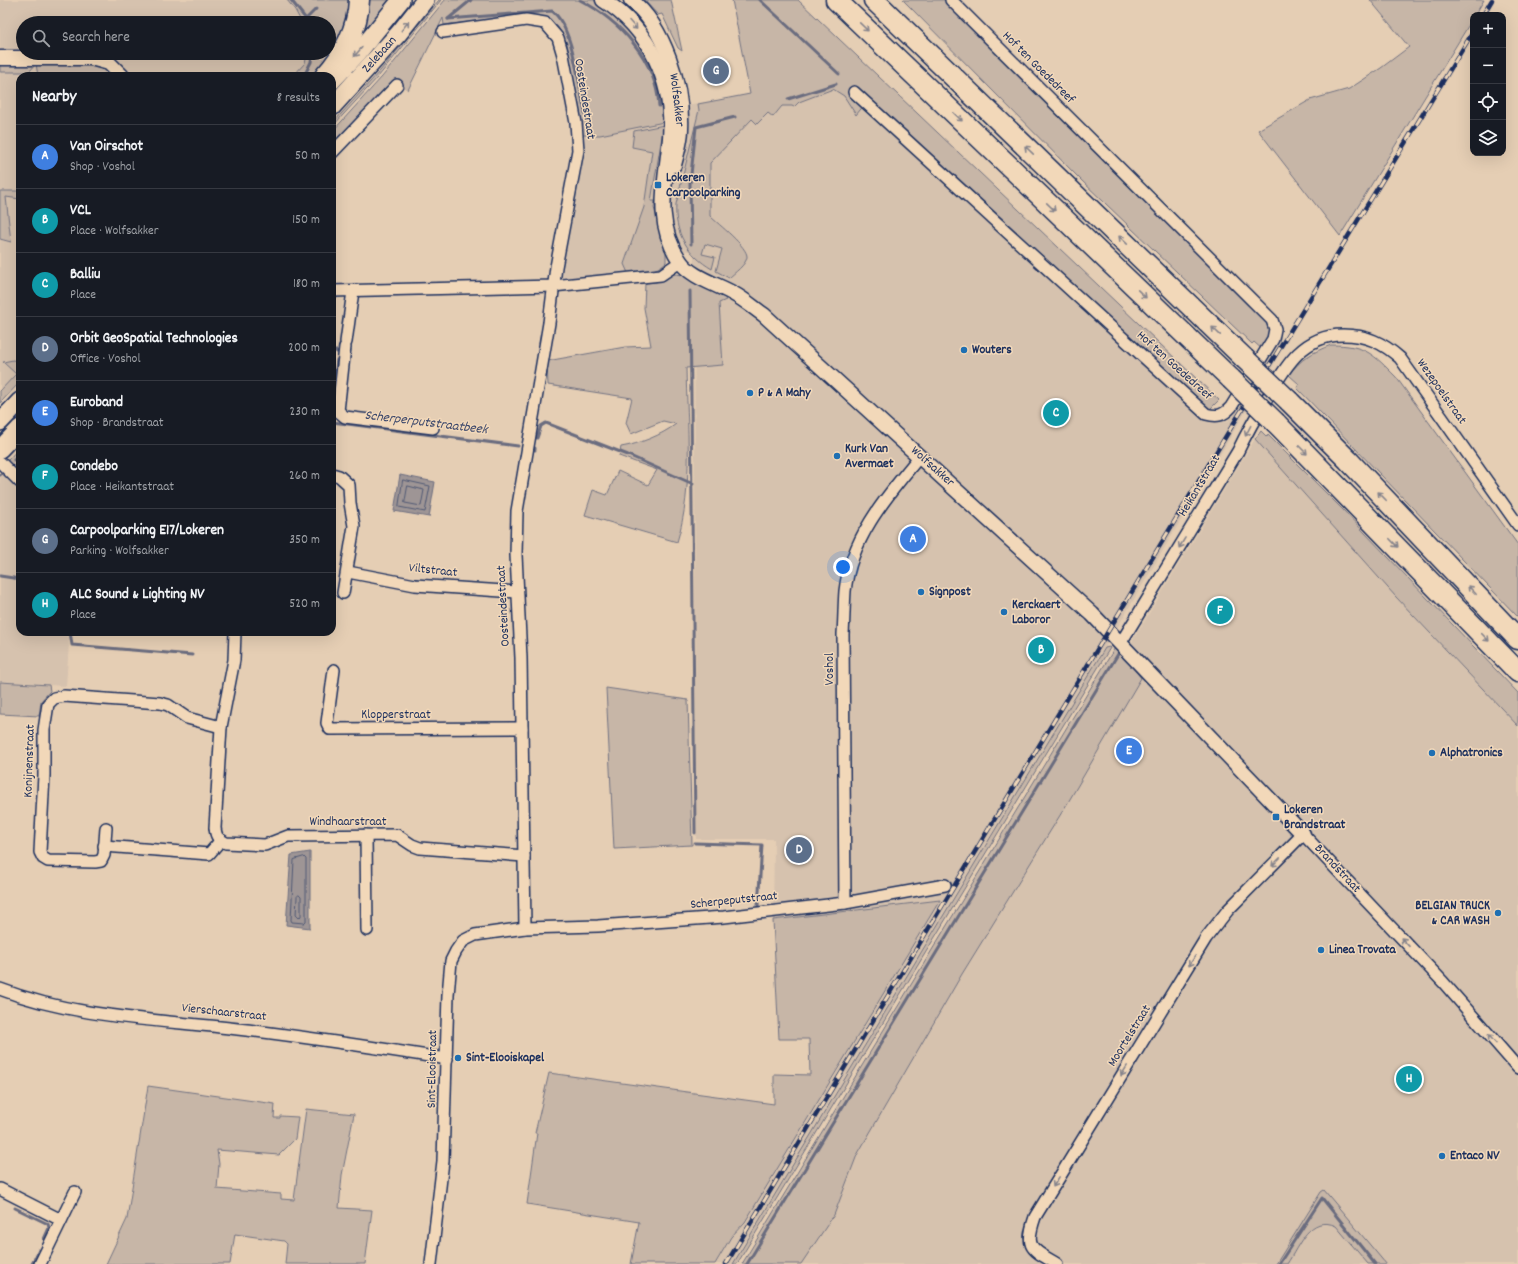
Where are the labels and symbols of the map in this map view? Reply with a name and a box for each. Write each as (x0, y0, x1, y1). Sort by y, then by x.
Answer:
one-way arrow (628, 20, 638, 30)
one-way arrow (400, 21, 409, 31)
one-way arrow (859, 22, 869, 32)
street label: Hof ten Goededreef (997, 27, 1079, 109)
street label: Zelebaan (358, 32, 402, 78)
one-way arrow (354, 47, 363, 57)
pin: G (703, 56, 729, 86)
street label: Oosteindestraat (568, 57, 600, 141)
street label: Wolfsakker (663, 72, 689, 128)
one-way arrow (953, 112, 963, 122)
one-way arrow (1024, 145, 1034, 155)
place label: Lokeren Carpoolparking (666, 169, 741, 203)
marker: Lokeren Carpoolparking (653, 180, 663, 190)
one-way arrow (1046, 202, 1056, 212)
one-way arrow (1118, 235, 1128, 245)
one-way arrow (1137, 289, 1147, 299)
one-way arrow (1211, 326, 1221, 336)
street label: Hof ten Goededreef (1132, 327, 1216, 406)
place label: Wouters (972, 341, 1012, 360)
marker: Wouters (959, 345, 969, 355)
street label: Wezepoelstraat (1411, 355, 1471, 429)
place label: P & A Mahy (758, 384, 811, 403)
marker: P & A Mahy (745, 388, 755, 398)
pin: C (1043, 398, 1069, 428)
water label: Scherperputstraatbeek (363, 406, 490, 441)
one-way arrow (1244, 425, 1251, 437)
place label: Kurk Van Avermaet (845, 440, 894, 474)
street label: Wolfsakker (906, 442, 958, 492)
one-way arrow (1299, 445, 1308, 455)
marker: Kurk Van Avermaet (832, 451, 842, 461)
street label: Heikantstraat (1174, 451, 1226, 520)
one-way arrow (1378, 491, 1387, 501)
pin: A (900, 524, 926, 554)
one-way arrow (1177, 537, 1185, 549)
one-way arrow (1389, 538, 1399, 548)
your location (833, 557, 853, 577)
street label: Viltstraat (408, 559, 458, 583)
street label: Oosteindestraat (492, 565, 516, 647)
place label: Signpost (929, 583, 971, 602)
one-way arrow (1467, 585, 1477, 595)
marker: Signpost (916, 587, 926, 597)
place label: Kerckaert Laboror (1012, 596, 1061, 630)
pin: F (1207, 596, 1233, 626)
marker: Kerckaert Laboror (999, 607, 1009, 617)
one-way arrow (1480, 632, 1489, 642)
pin: B (1028, 635, 1054, 665)
street label: Voshol (821, 653, 840, 685)
street label: Klopperstraat (361, 706, 431, 725)
street label: Konijnenstraat (19, 724, 41, 798)
pin: E (1116, 736, 1142, 766)
place label: Alphatronics (1440, 744, 1503, 763)
marker: Alphatronics (1427, 748, 1437, 758)
place label: Lokeren Brandstraat (1284, 801, 1345, 835)
marker: Lokeren Brandstraat (1271, 812, 1281, 822)
street label: Windhaarstraat (310, 813, 387, 832)
pin: D (786, 835, 812, 865)
street label: Brandstraat (1309, 840, 1365, 898)
one-way arrow (1271, 857, 1281, 867)
street label: Scherpeputstraat (689, 887, 779, 915)
place label: BELGIAN TRUCK & CAR WASH (1415, 897, 1490, 931)
marker: BELGIAN TRUCK & CAR WASH (1493, 908, 1503, 918)
one-way arrow (1400, 937, 1410, 947)
place label: Linea Trovata (1329, 941, 1397, 960)
marker: Linea Trovata (1316, 945, 1326, 955)
one-way arrow (1188, 955, 1196, 967)
street label: Vierschaarstraat (181, 999, 267, 1027)
street label: Moortelstraat (1103, 1001, 1157, 1071)
street label: Sint-Elooistraat (423, 1029, 443, 1108)
one-way arrow (1488, 1033, 1497, 1044)
place label: Sint-Elooiskapel (466, 1049, 545, 1068)
marker: Sint-Elooiskapel (453, 1053, 463, 1063)
pin: H (1396, 1064, 1422, 1094)
one-way arrow (1120, 1065, 1128, 1077)
place label: Entaco NV (1450, 1147, 1500, 1166)
marker: Entaco NV (1437, 1151, 1447, 1161)
one-way arrow (1052, 1176, 1060, 1188)

